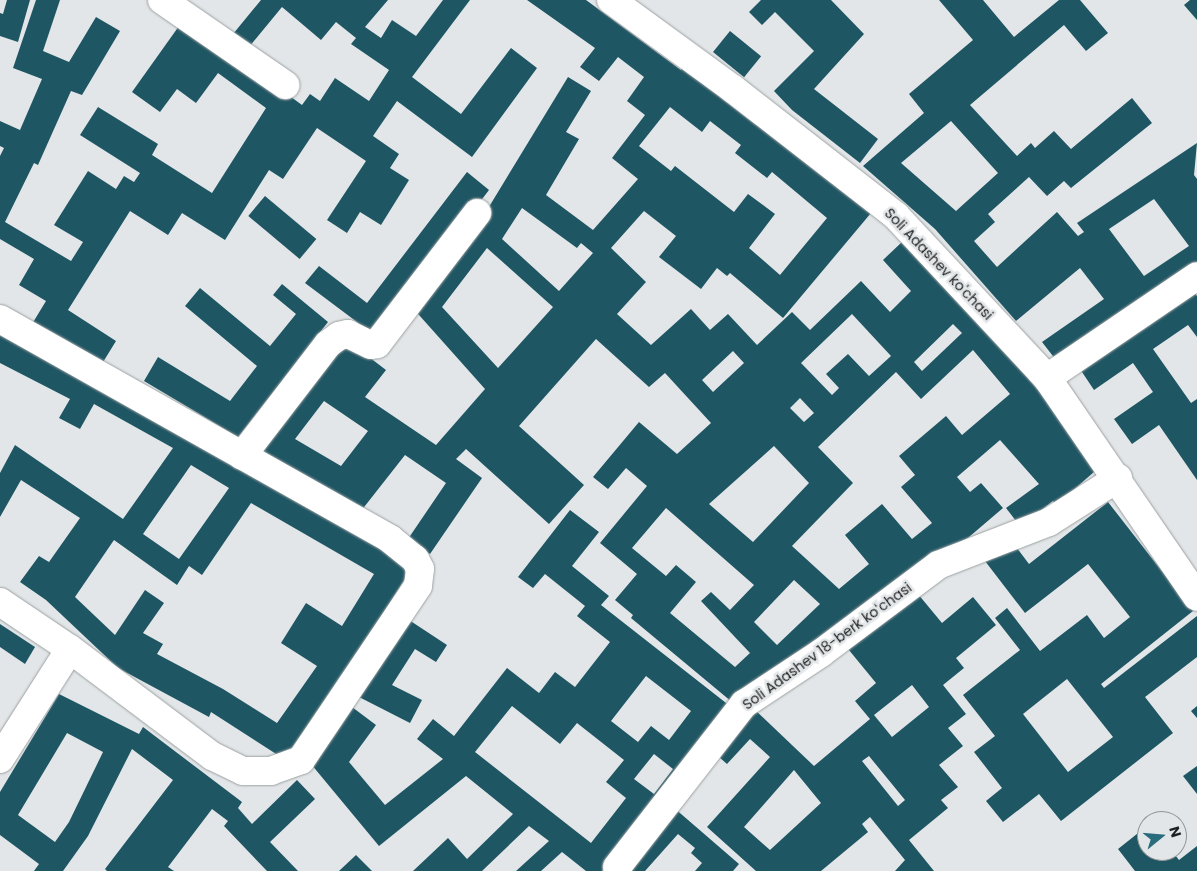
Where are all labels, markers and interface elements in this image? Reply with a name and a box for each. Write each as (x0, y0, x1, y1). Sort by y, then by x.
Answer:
street label: Soli Adashev ko'chasi (881, 205, 997, 323)
street label: Soli Adashev 18-berk koʻchasi (739, 579, 915, 713)
north arrow (1137, 811, 1187, 861)
text: N (1164, 824, 1186, 840)

